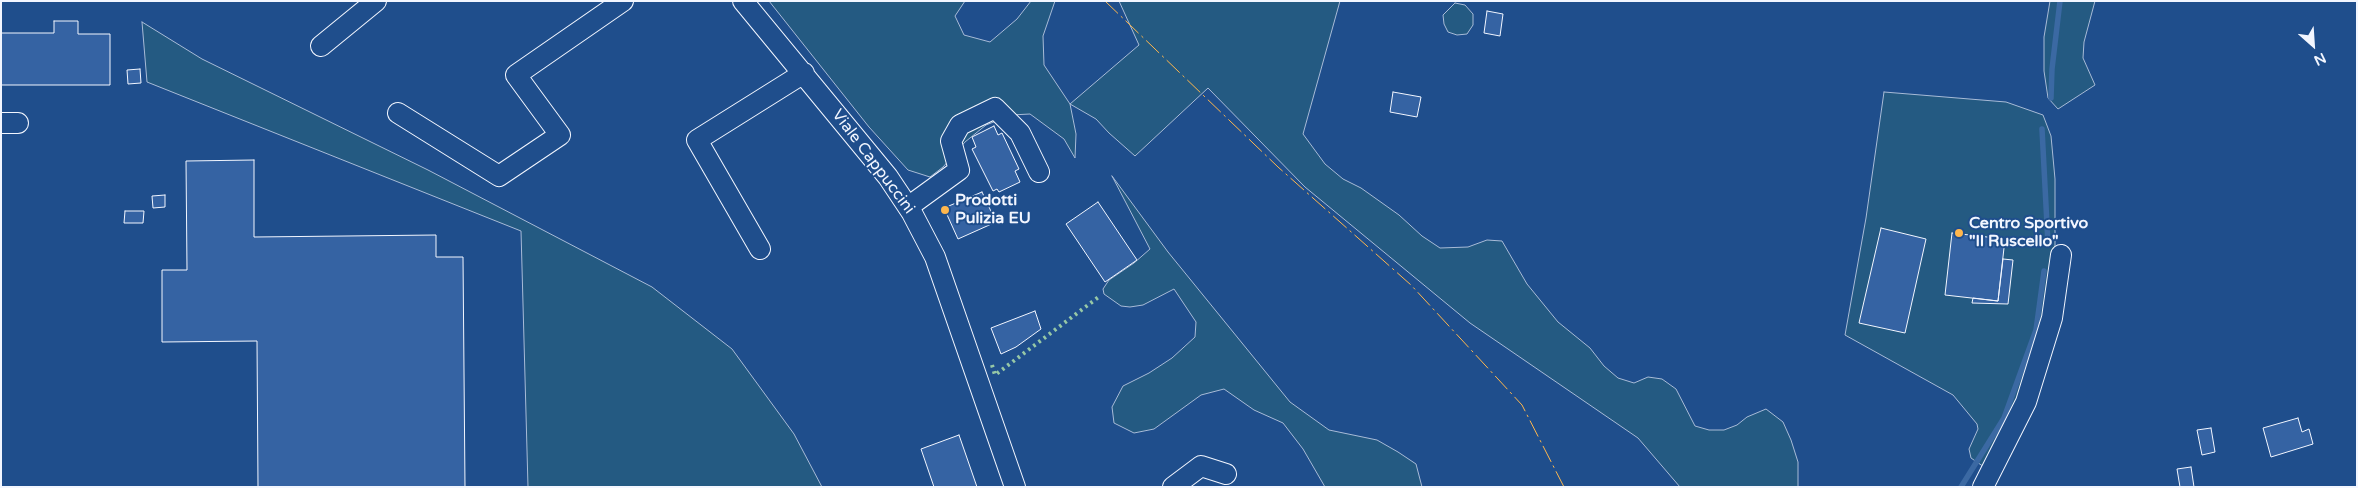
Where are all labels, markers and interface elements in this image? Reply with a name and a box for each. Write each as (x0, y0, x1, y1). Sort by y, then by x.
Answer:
north arrow (2288, 20, 2338, 70)
text: N (2311, 49, 2329, 69)
street label: Viale Cappuccini (827, 106, 919, 218)
place label: Prodotti Pulizia EU (955, 191, 1031, 229)
marker: Prodotti Pulizia EU (939, 204, 951, 216)
place label: Centro Sportivo "Il Ruscello" (1969, 214, 2088, 252)
marker: Centro Sportivo "Il Ruscello" (1953, 227, 1965, 239)

